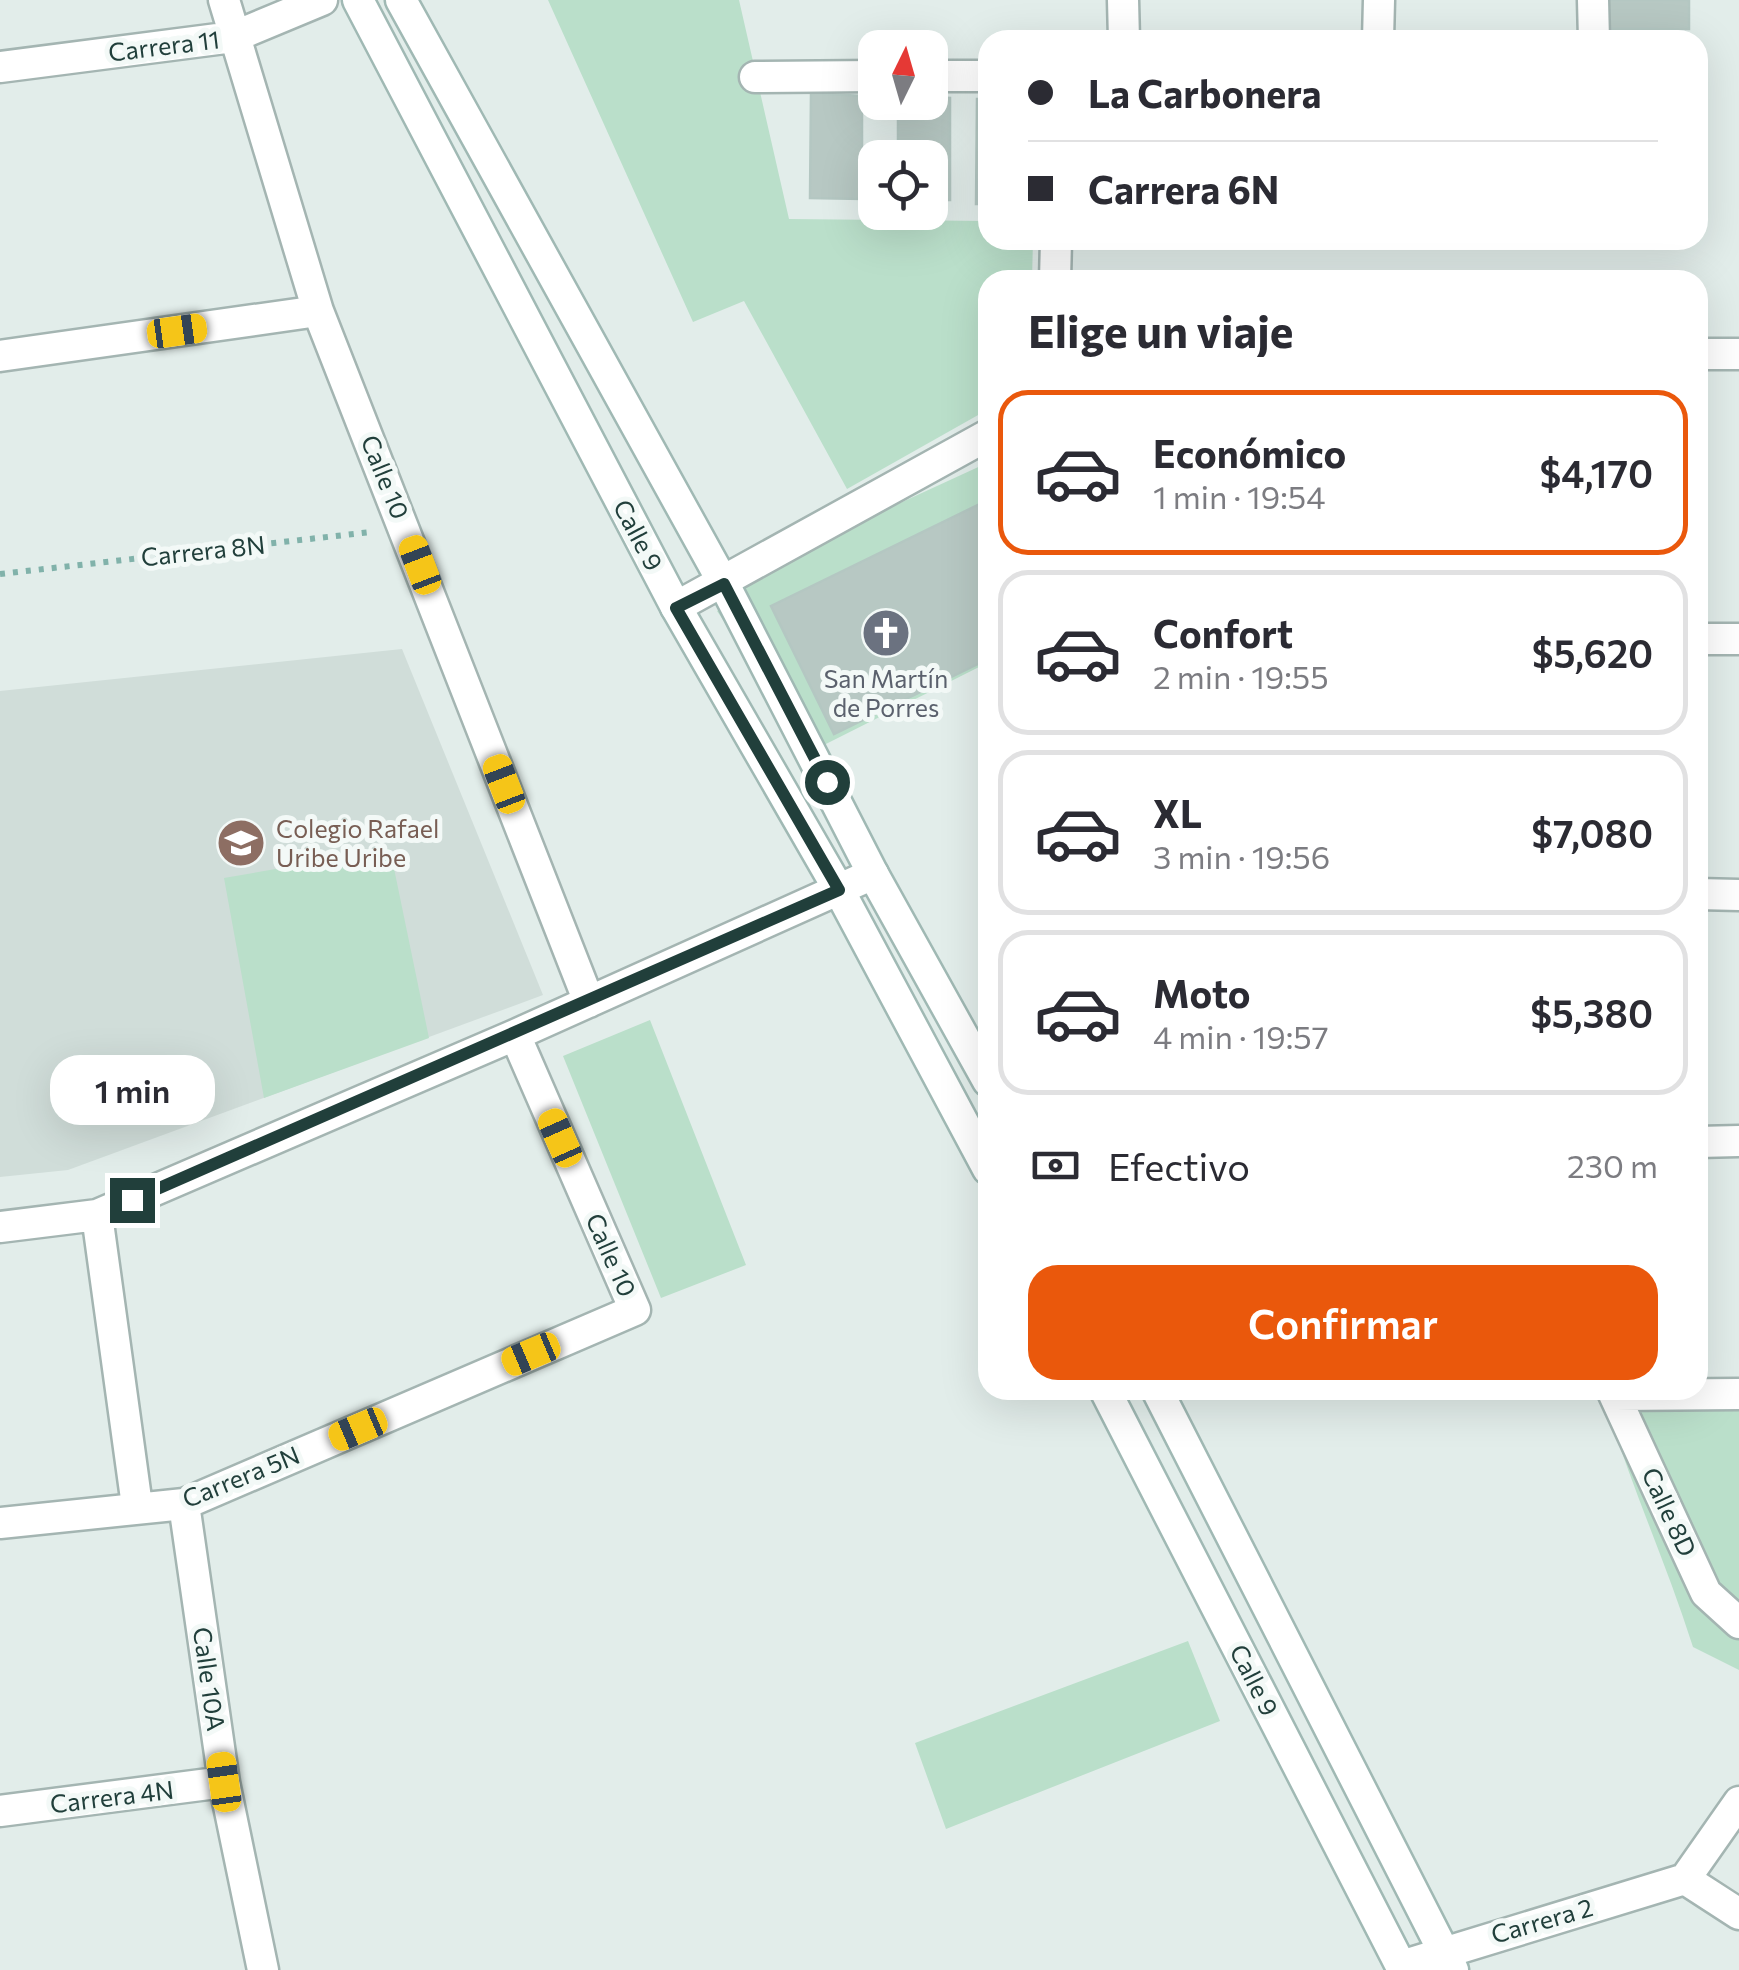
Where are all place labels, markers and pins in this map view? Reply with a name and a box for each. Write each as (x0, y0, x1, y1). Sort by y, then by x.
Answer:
church icon: San Martín de Porres (860, 607, 912, 659)
place label: San Martín de Porres (824, 663, 948, 722)
place label: Colegio Rafael Uribe Uribe (276, 813, 439, 872)
school or university icon: Colegio Rafael Uribe Uribe (215, 817, 267, 869)

